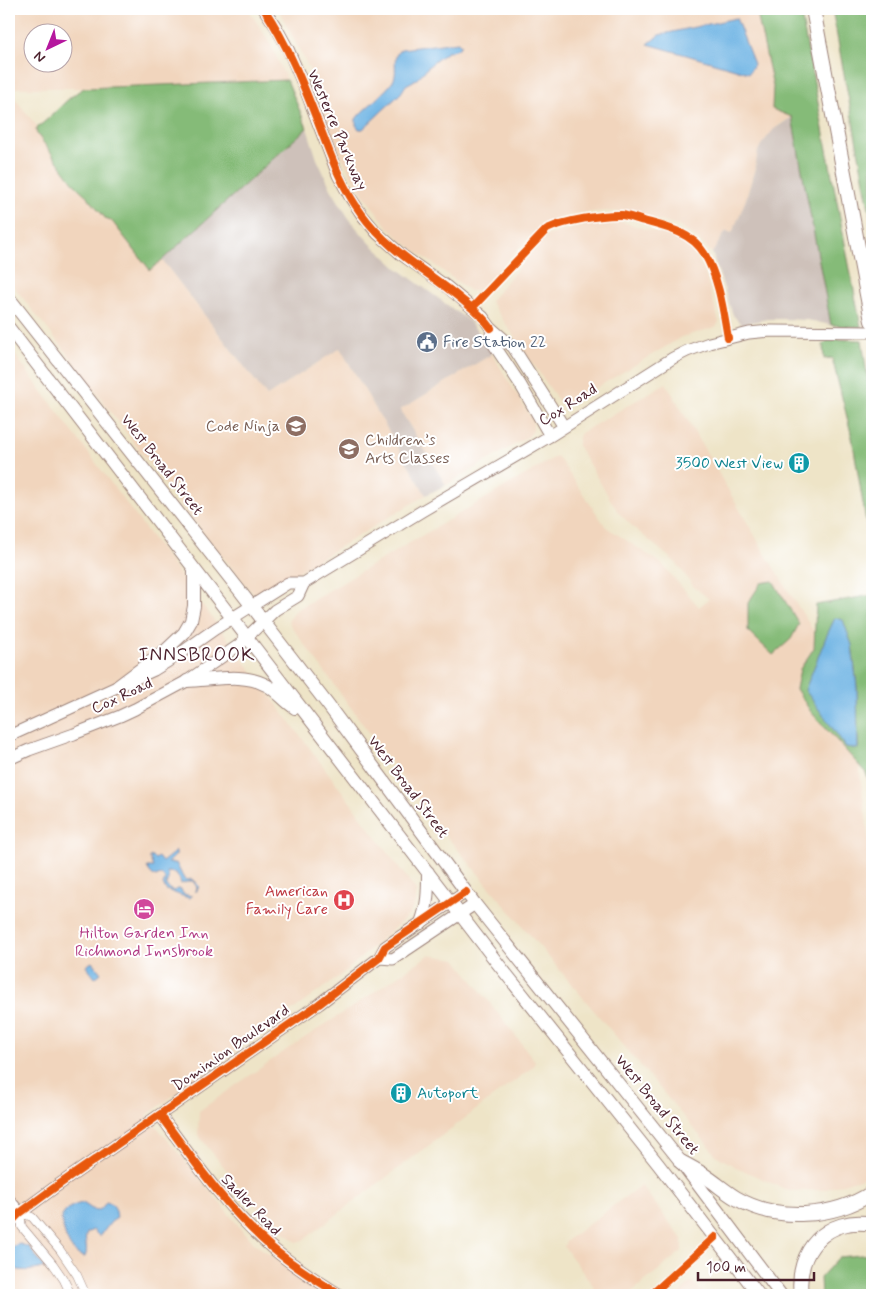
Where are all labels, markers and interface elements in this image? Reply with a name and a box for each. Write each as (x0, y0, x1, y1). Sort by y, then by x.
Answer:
north arrow (22, 22, 72, 72)
text: N (30, 47, 49, 67)
street label: Westerre Parkway (302, 66, 372, 194)
public building icon: Fire Station 22 (415, 330, 439, 354)
place label: Fire Station 22 (443, 332, 546, 353)
street label: Cox Road (535, 379, 601, 431)
street label: West Broad Street (116, 410, 208, 520)
school or university icon: Code Ninja (284, 414, 308, 438)
place label: Code Ninja (206, 416, 280, 437)
place label: Children’s Arts Classes (365, 430, 450, 469)
school or university icon: Children’s Arts Classes (337, 437, 361, 461)
building icon: 3500 West View (787, 451, 811, 475)
place label: 3500 West View (676, 453, 783, 474)
district label: INNSBROOK (139, 643, 256, 668)
street label: Cox Road (88, 673, 156, 719)
street label: West Broad Street (363, 732, 453, 842)
place label: American Family Care (246, 881, 328, 920)
hospital icon: American Family Care (332, 888, 356, 912)
hotel icon: Hilton Garden Inn Richmond Innsbrook (132, 897, 156, 921)
place label: Hilton Garden Inn Richmond Innsbrook (75, 923, 213, 962)
street label: Dominion Boulevard (168, 1000, 294, 1096)
street label: West Broad Street (610, 1051, 704, 1159)
building icon: Autoport (389, 1081, 413, 1105)
place label: Autoport (417, 1083, 479, 1104)
street label: Sadler Road (216, 1169, 286, 1241)
scale bar (698, 1249, 815, 1281)
text: 100 m (706, 1258, 746, 1278)

